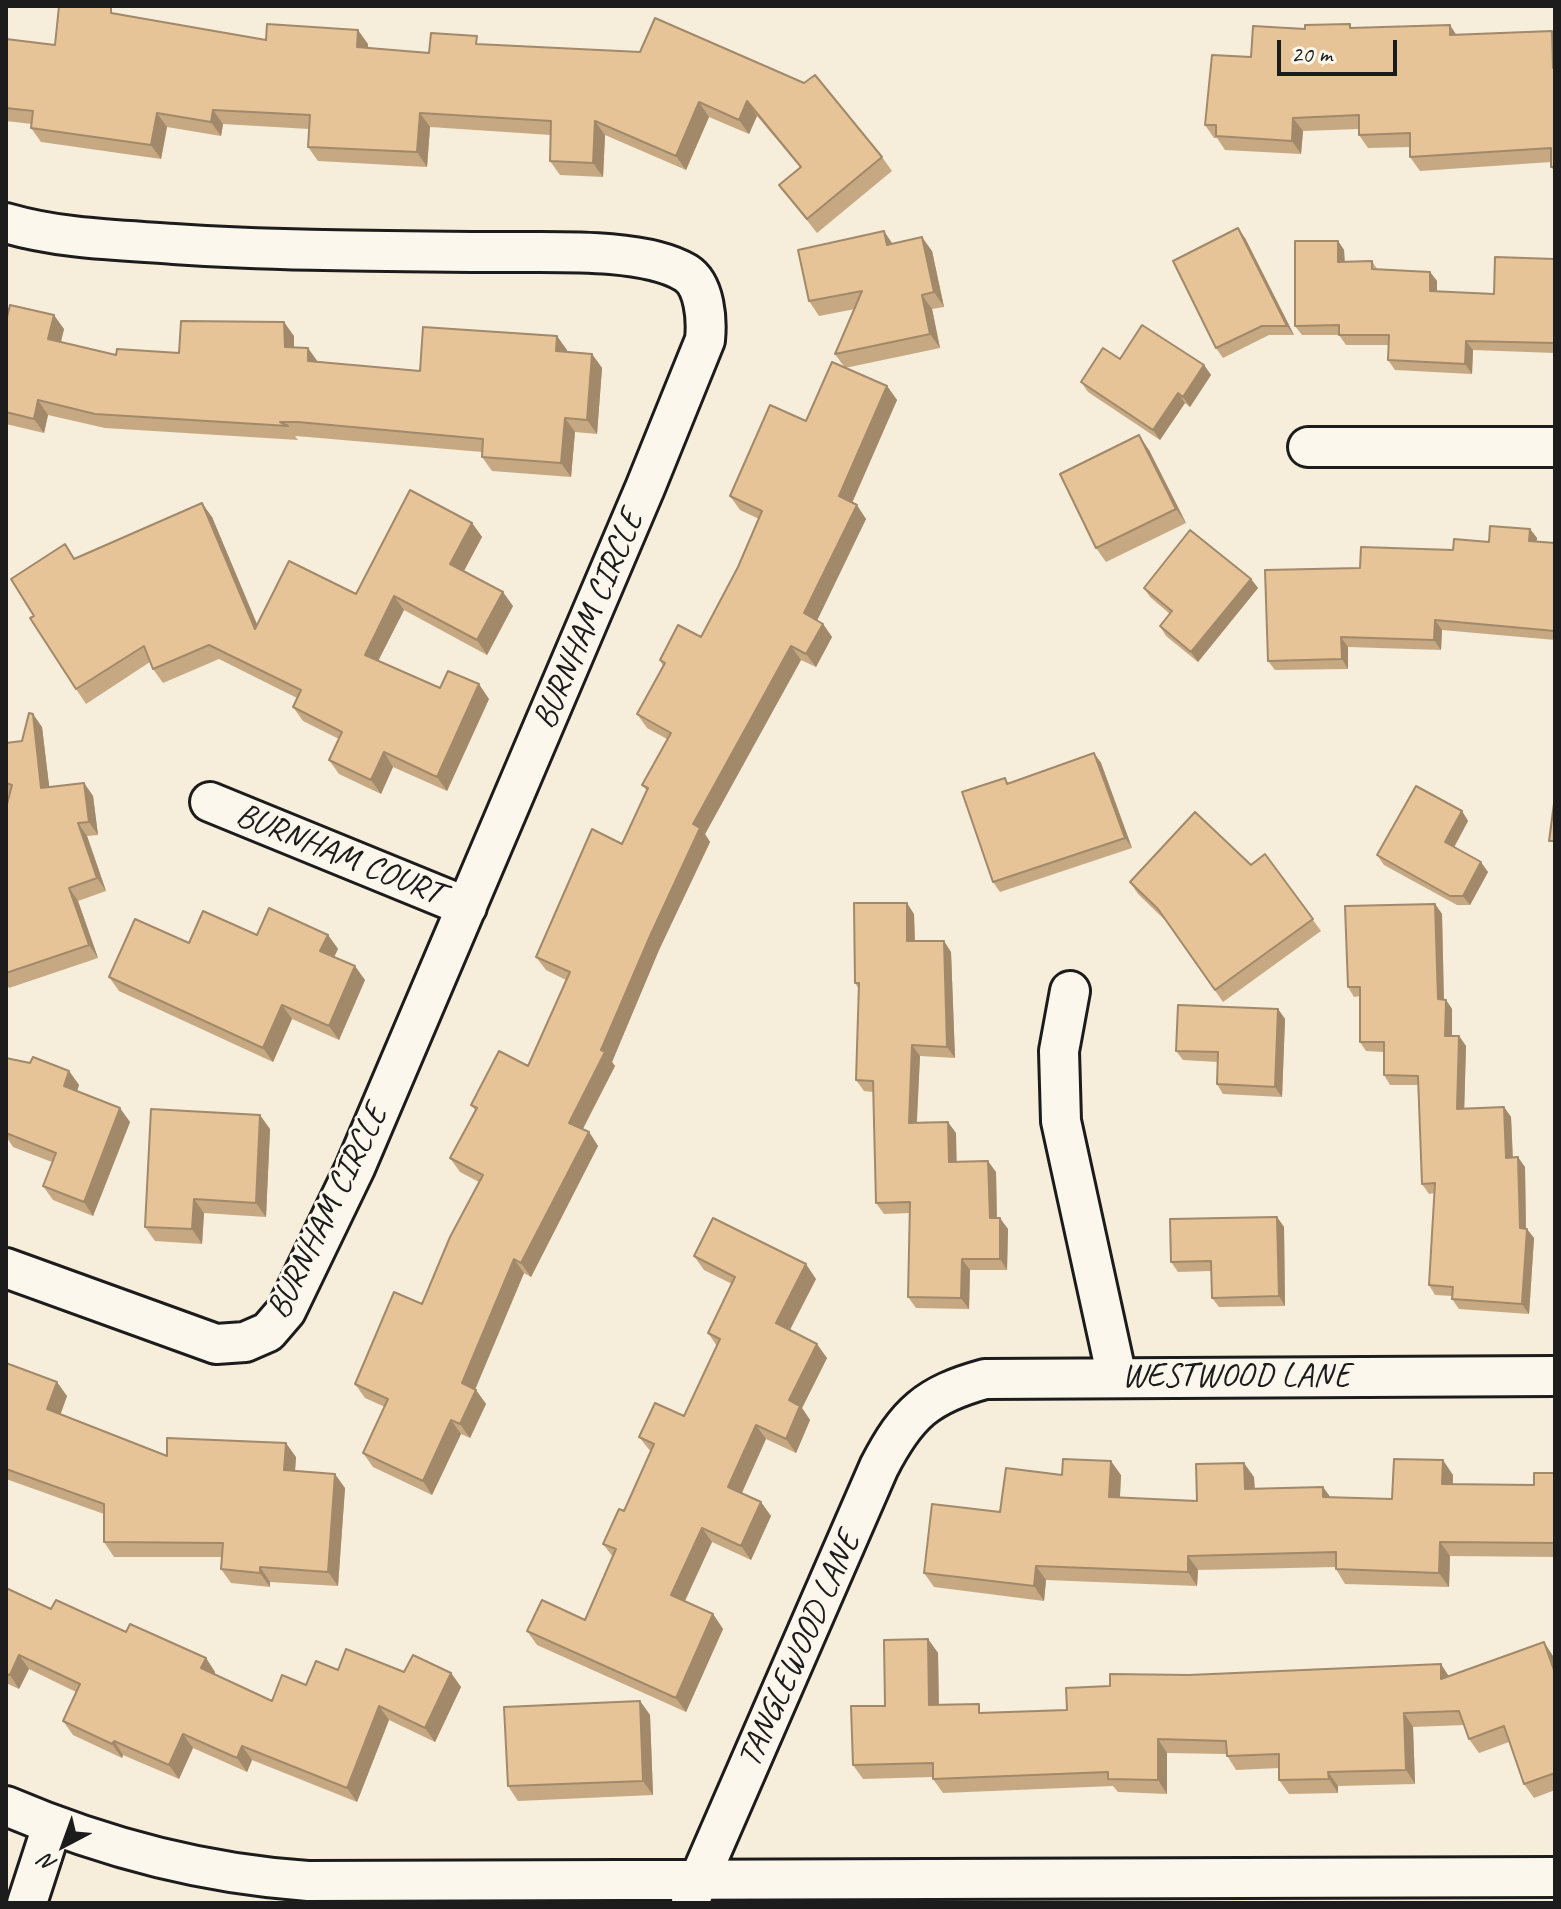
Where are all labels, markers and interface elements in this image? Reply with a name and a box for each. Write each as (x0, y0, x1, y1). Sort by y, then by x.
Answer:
scale bar (1281, 24, 1401, 74)
text: 20 m (1291, 39, 1332, 69)
street label: BURNHAM CIRCLE (525, 505, 653, 735)
street label: BURNHAM COURT (230, 795, 448, 915)
street label: BURNHAM CIRCLE (259, 1099, 397, 1325)
street label: WESTWOOD LANE (1122, 1357, 1350, 1397)
street label: TANGLEWOOD LANE (730, 1526, 870, 1774)
north arrow (24, 1805, 104, 1885)
text: N (34, 1848, 63, 1878)

